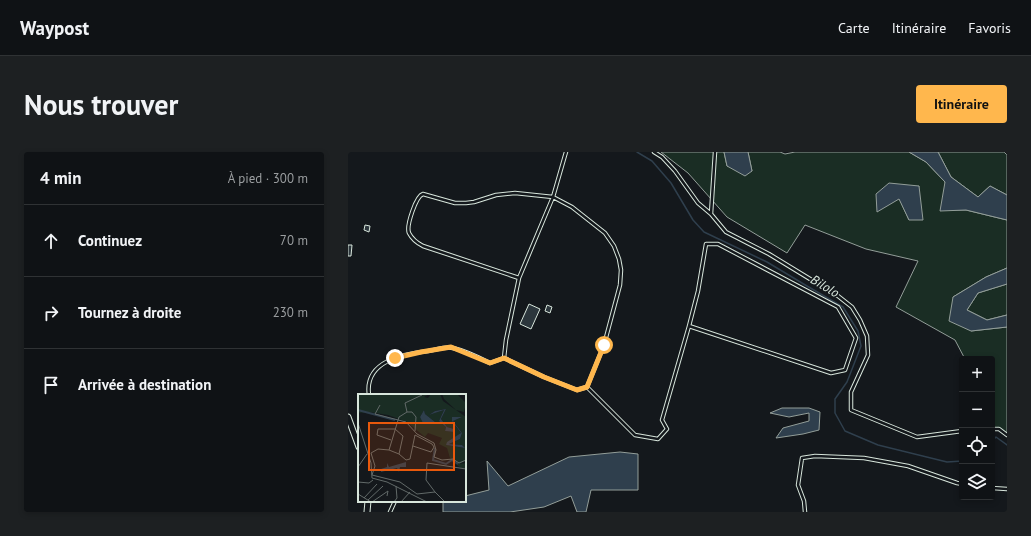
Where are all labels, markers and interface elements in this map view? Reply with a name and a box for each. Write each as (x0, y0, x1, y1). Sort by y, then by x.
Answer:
text: Waypost (20, 16, 89, 40)
text: Carte (838, 19, 870, 37)
text: Itinéraire (892, 19, 946, 37)
text: Favoris (968, 19, 1011, 37)
button: Itinéraire (916, 85, 1007, 123)
text: Nous trouver (24, 86, 178, 123)
text: 4 min (40, 167, 81, 189)
text: À pied · 300 m (228, 170, 308, 187)
icon: ahead (40, 230, 62, 252)
text: Continuez (78, 231, 142, 250)
text: 70 m (280, 232, 308, 249)
water label: Bilolo (808, 271, 843, 301)
icon: right (40, 302, 62, 324)
text: Tournez à droite (78, 303, 181, 322)
text: 230 m (273, 304, 308, 321)
route start (595, 336, 613, 354)
route end (386, 349, 404, 367)
map controls (959, 356, 995, 500)
button: + (959, 356, 995, 392)
icon: arrive (40, 374, 62, 396)
text: Arrivée à destination (78, 375, 211, 394)
button: − (959, 392, 995, 428)
inset map (358, 394, 466, 502)
button: locate (959, 428, 995, 464)
button: layers (959, 464, 995, 500)

